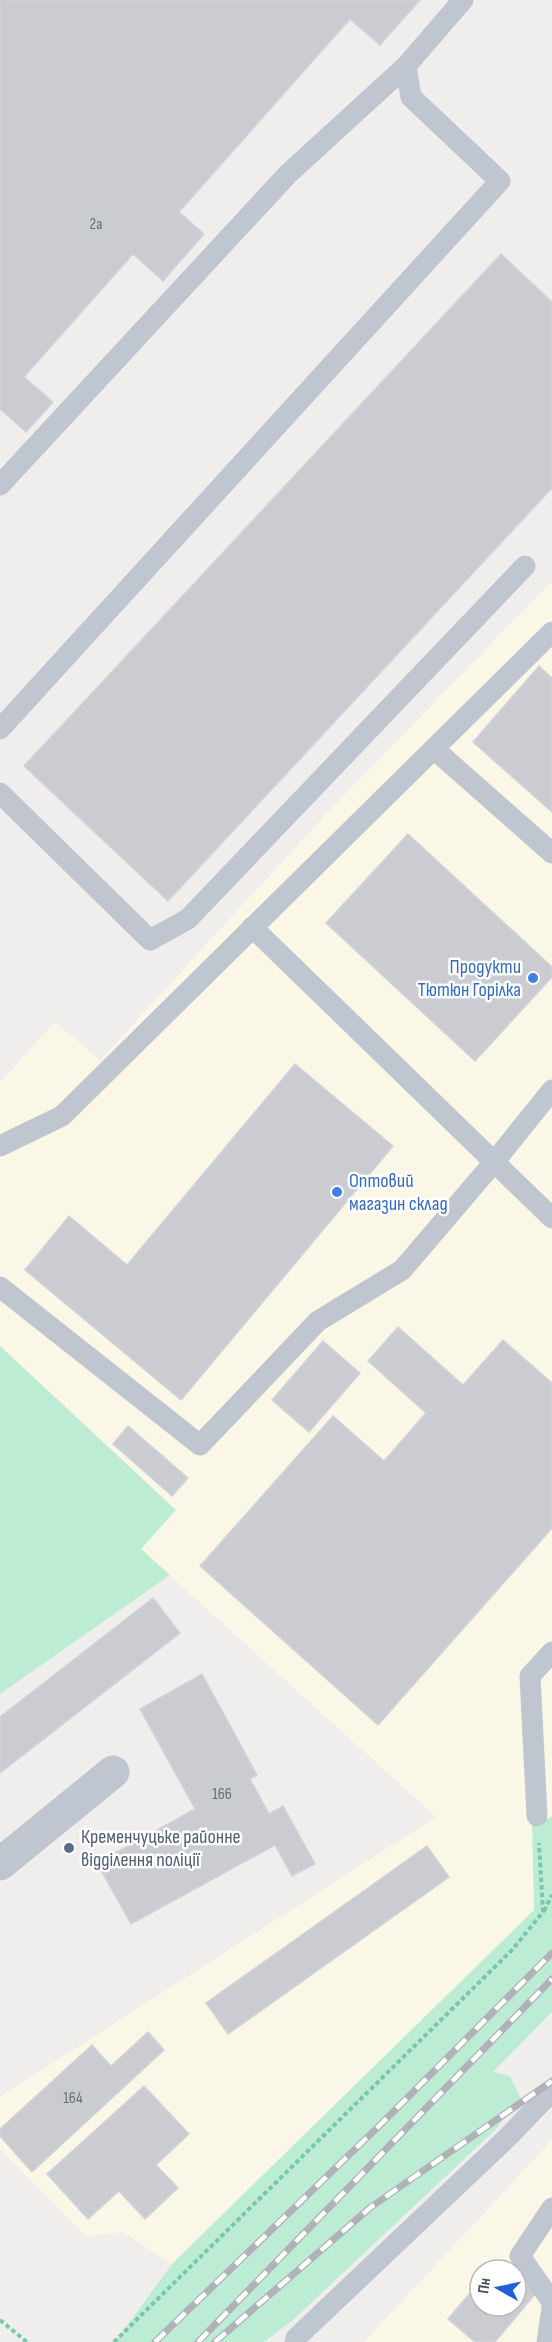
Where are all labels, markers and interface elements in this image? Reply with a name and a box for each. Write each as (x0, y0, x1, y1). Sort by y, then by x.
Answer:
house number: 2а (90, 215, 102, 234)
place label: Продукти Тютюн Горілка (418, 955, 521, 1002)
marker: Продукти Тютюн Горілка (526, 971, 540, 985)
place label: Оптовий магазин склад (349, 1169, 448, 1216)
marker: Оптовий магазин склад (330, 1185, 344, 1199)
house number: 166 (212, 1785, 232, 1804)
place label: Кременчуцьке районне відділення поліції (81, 1825, 241, 1872)
marker: Кременчуцьке районне відділення поліції (62, 1841, 76, 1855)
house number: 164 (63, 2089, 83, 2108)
north arrow (468, 2258, 528, 2318)
text: Пн (474, 2277, 495, 2295)

